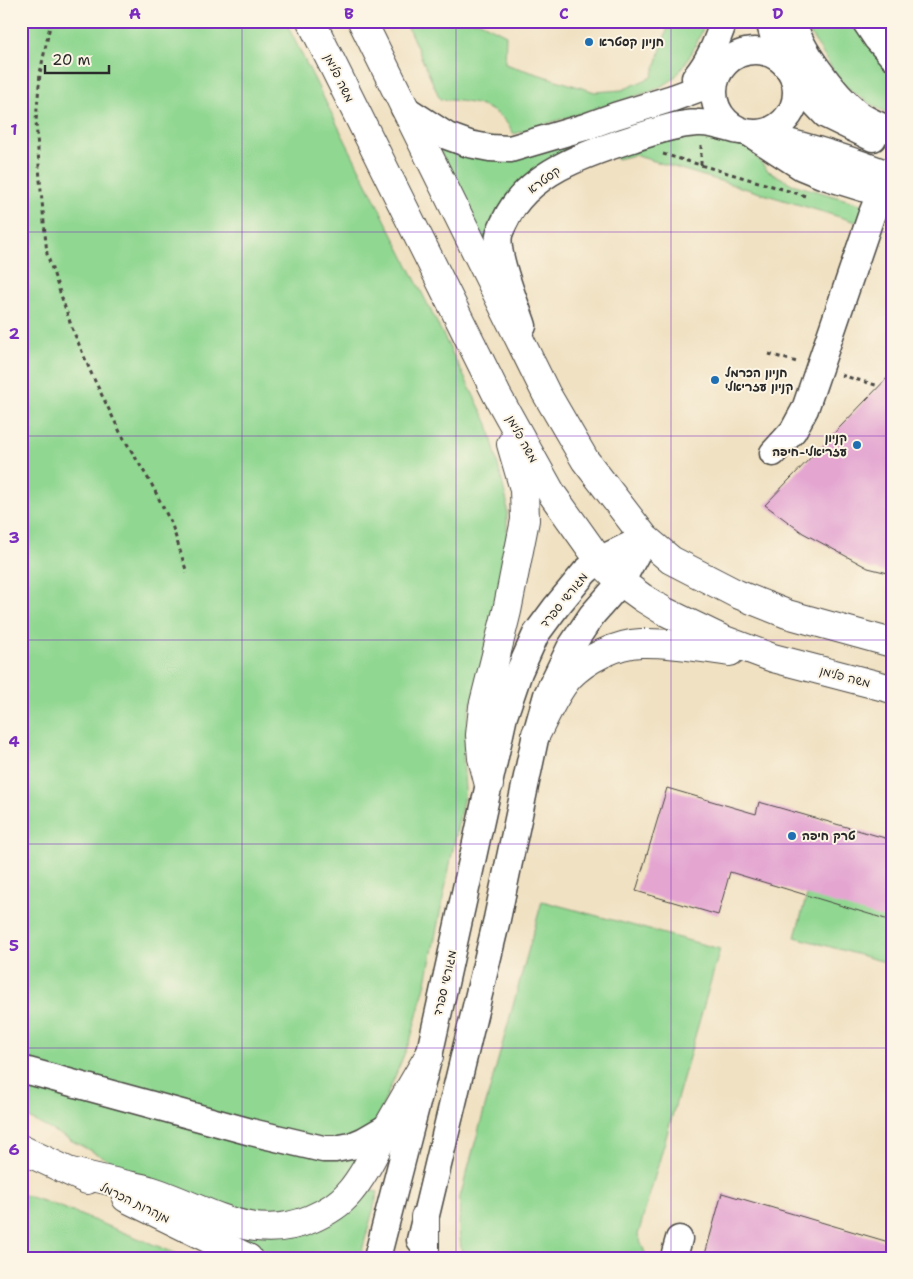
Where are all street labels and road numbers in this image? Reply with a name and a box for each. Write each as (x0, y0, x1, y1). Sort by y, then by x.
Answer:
street label: משה פלימן (320, 51, 358, 105)
street label: קסטרא (524, 163, 564, 197)
street label: משה פלימן (502, 413, 542, 466)
street label: מגורשי ספרד (537, 569, 591, 631)
street label: משה פלימן (818, 663, 872, 691)
street label: מגורשי ספרד (430, 949, 460, 1017)
street label: מנהרות הכרמל (98, 1179, 172, 1227)

